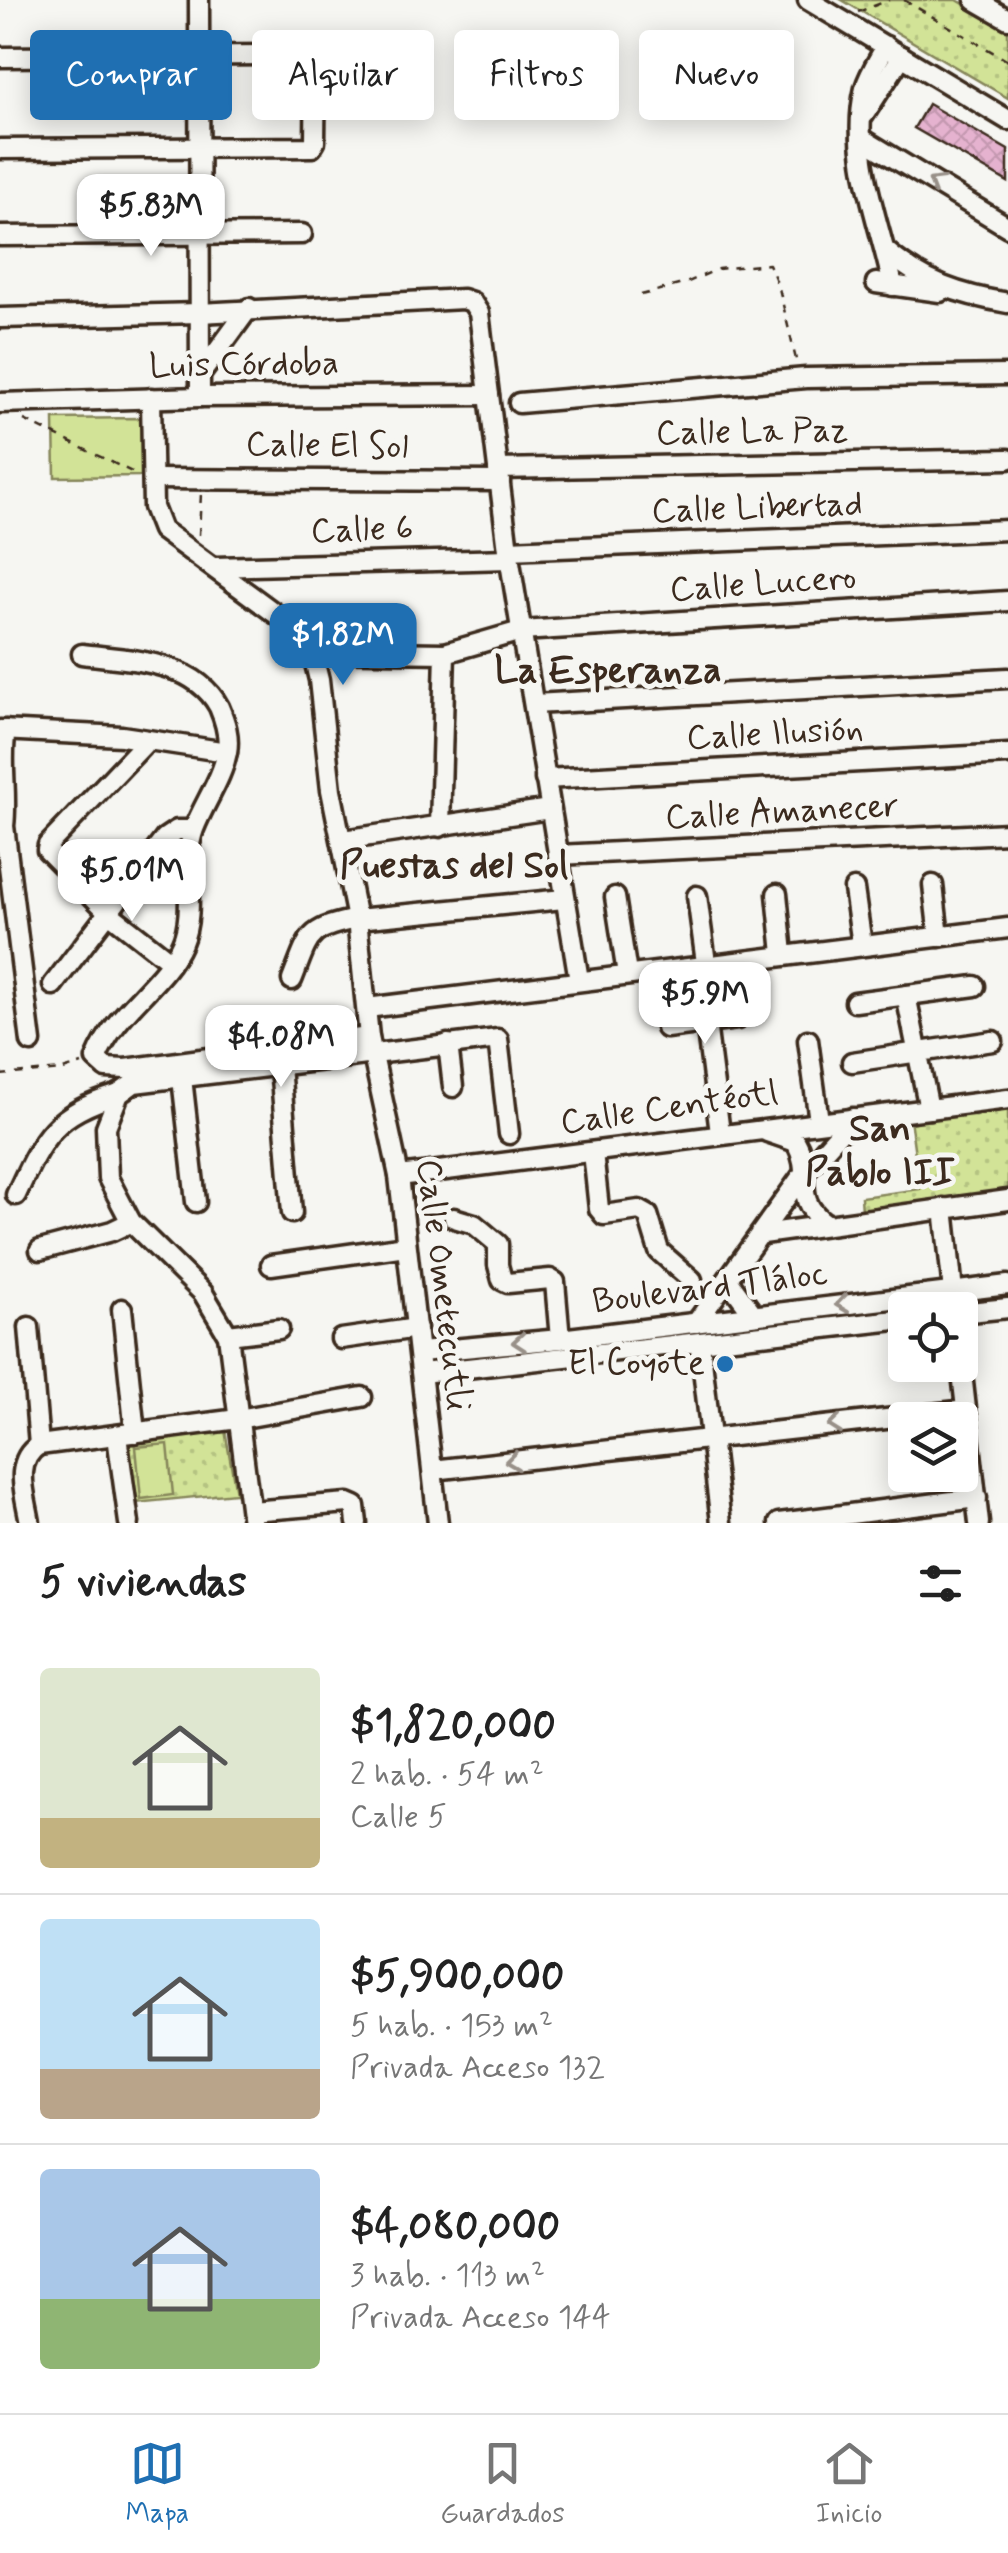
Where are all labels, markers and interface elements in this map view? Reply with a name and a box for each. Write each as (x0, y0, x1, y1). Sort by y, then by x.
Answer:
chip: Comprar (30, 30, 232, 120)
chip: Alquilar (252, 30, 434, 120)
chip: Filtros (454, 30, 619, 120)
chip: Nuevo (639, 30, 794, 120)
pin: $5.83M (70, 174, 232, 259)
one-way arrow (927, 176, 945, 195)
text: $5.83M (99, 185, 203, 227)
street label: Luis Córdoba (149, 340, 339, 390)
street label: Calle La Paz (655, 407, 849, 457)
street label: Calle El Sol (245, 422, 409, 470)
street label: Calle Libertad (651, 481, 863, 535)
street label: Calle 6 (310, 505, 414, 555)
street label: Calle Lucero (668, 555, 858, 613)
pin: $1.82M (262, 603, 424, 688)
text: $1.82M (292, 614, 394, 656)
district label: La Esperanza (495, 647, 721, 696)
street label: Calle Ilusión (685, 706, 865, 762)
street label: Calle Amanecer (664, 783, 900, 841)
pin: $5.01M (51, 839, 213, 924)
district label: Puestas del Sol (340, 842, 568, 891)
text: $5.01M (80, 850, 184, 892)
pin: $5.9M (635, 962, 775, 1047)
text: $5.9M (661, 973, 749, 1015)
pin: $4.08M (200, 1005, 362, 1090)
text: $4.08M (227, 1016, 335, 1058)
street label: Calle Centéotl (557, 1070, 781, 1146)
district label: San Pablo III (805, 1105, 955, 1198)
street label: Calle Ometecutli (405, 1156, 481, 1414)
street label: Boulevard Tláloc (590, 1251, 830, 1325)
map controls (888, 1292, 978, 1492)
button: locate (888, 1292, 978, 1382)
one-way arrow (833, 1293, 849, 1314)
one-way arrow (510, 1331, 526, 1353)
place label: El Coyote (567, 1341, 705, 1387)
marker: El Coyote (714, 1353, 736, 1375)
button: layers (888, 1402, 978, 1492)
one-way arrow (826, 1414, 842, 1435)
one-way arrow (503, 1450, 519, 1471)
text: 5 viviendas (40, 1556, 247, 1611)
icon: filters (913, 1556, 968, 1611)
text: $1,820,000 (350, 1699, 556, 1754)
icon: home (120, 1708, 240, 1828)
text: 2 hab. · 54 m² (350, 1754, 544, 1796)
text: Calle 5 (350, 1796, 447, 1838)
text: $5,900,000 (350, 1950, 565, 2005)
icon: home (120, 1959, 240, 2079)
text: 5 hab. · 153 m² (350, 2005, 553, 2047)
text: Privada Acceso 132 (350, 2047, 605, 2089)
text: $4,080,000 (350, 2200, 560, 2255)
icon: home (120, 2209, 240, 2329)
text: 3 hab. · 113 m² (350, 2255, 545, 2297)
text: Privada Acceso 144 (350, 2297, 611, 2339)
tab: Mapa (126, 2436, 189, 2533)
tab: Guardados (440, 2436, 565, 2533)
tab: Inicio (816, 2436, 883, 2533)

